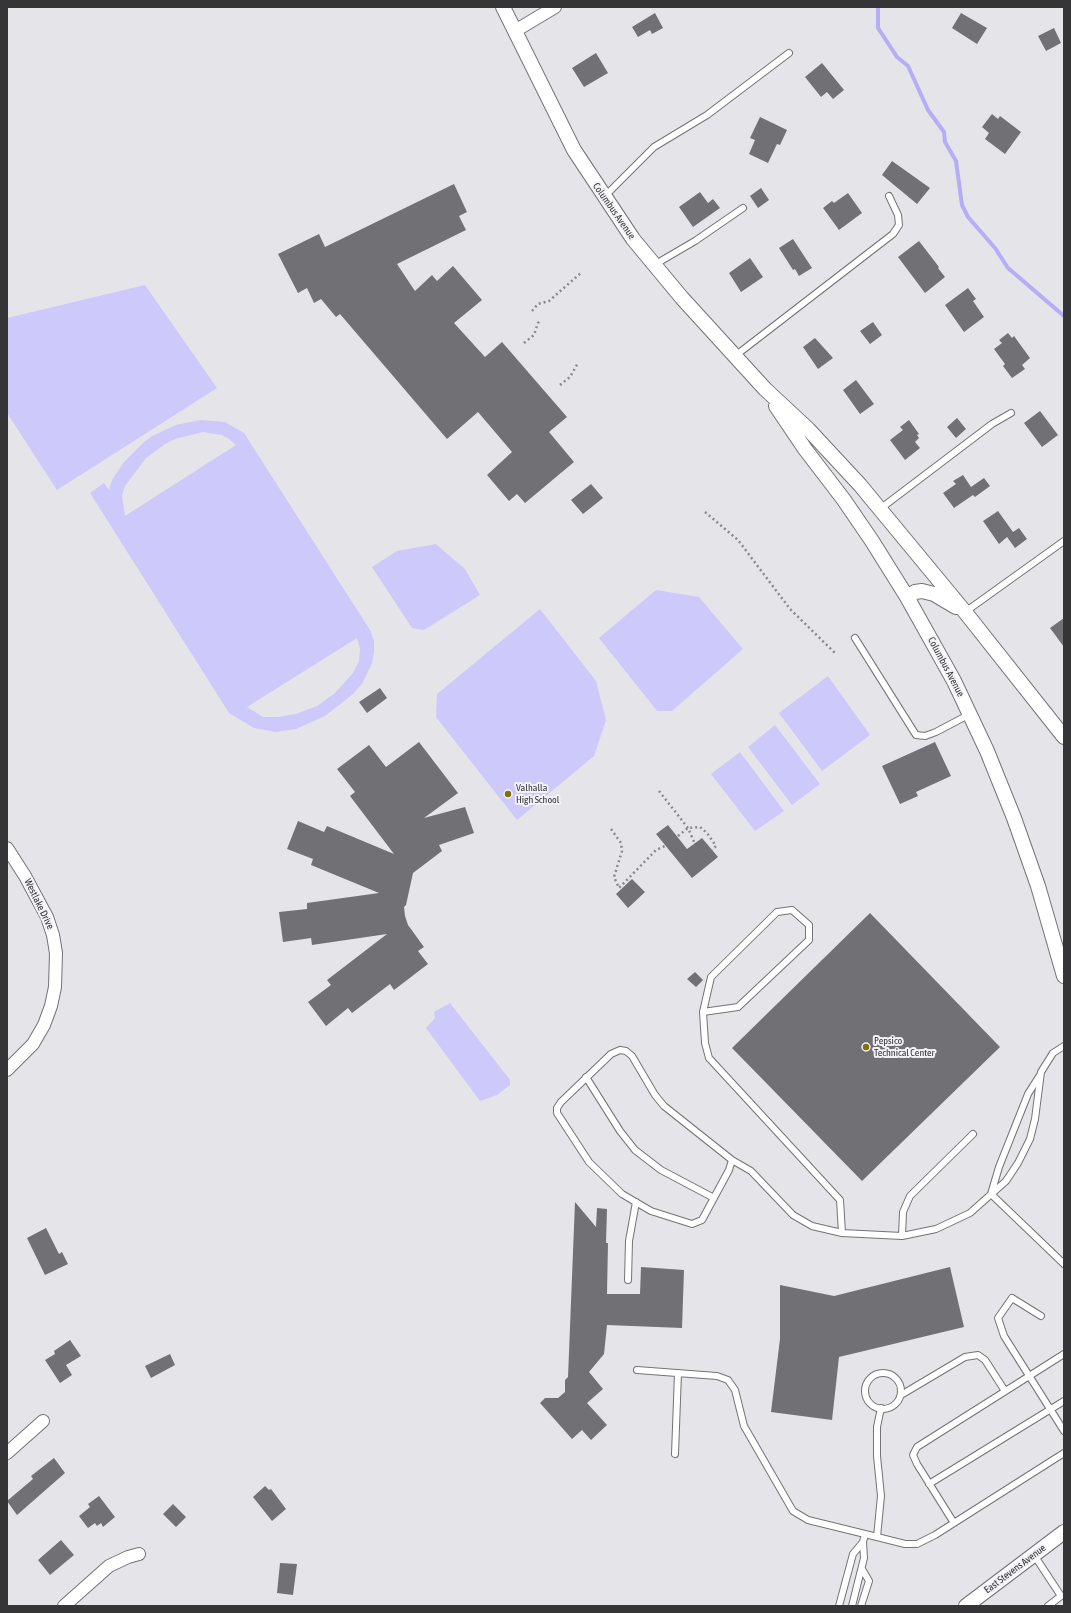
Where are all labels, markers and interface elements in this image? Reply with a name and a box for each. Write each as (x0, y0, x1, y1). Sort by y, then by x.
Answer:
street label: Columbus Avenue (590, 181, 638, 241)
street label: Columbus Avenue (925, 635, 967, 699)
place label: Valhalla High School (516, 782, 559, 806)
marker: Valhalla High School (503, 789, 513, 799)
street label: Westlake Drive (22, 877, 56, 931)
place label: Pepsico Technical Center (874, 1035, 935, 1058)
marker: Pepsico Technical Center (861, 1042, 871, 1052)
street label: East Stevens Avenue (982, 1542, 1048, 1596)

